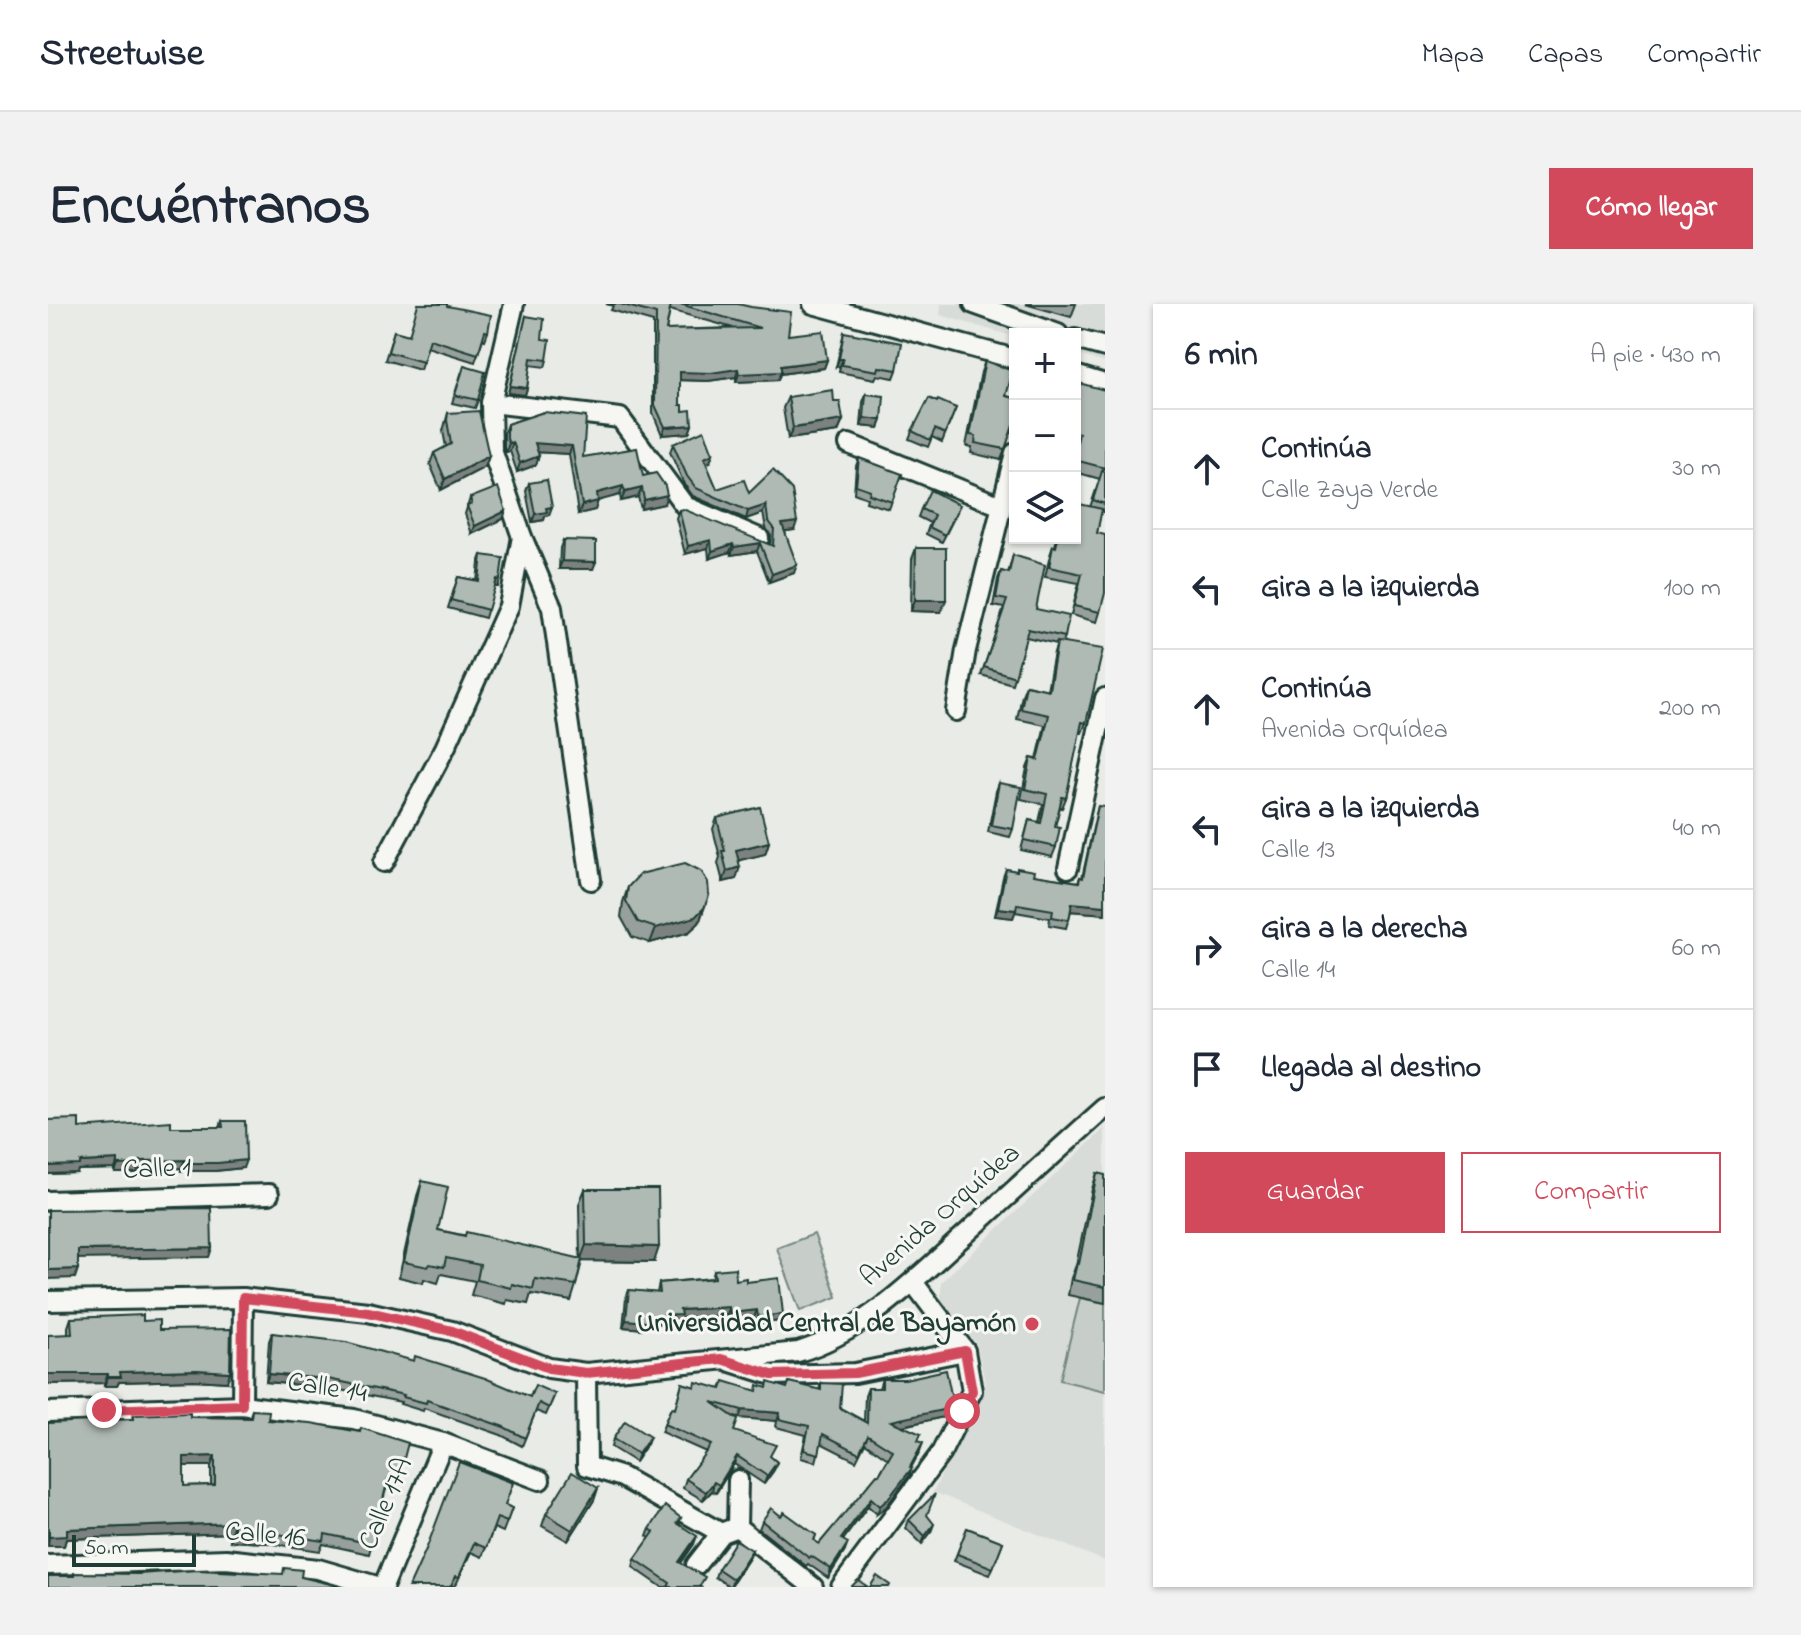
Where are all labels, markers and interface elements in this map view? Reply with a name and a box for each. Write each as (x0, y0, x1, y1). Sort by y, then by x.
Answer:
text: Streetwise (40, 27, 204, 83)
text: Mapa (1422, 35, 1484, 76)
text: Capas (1528, 35, 1603, 76)
text: Compartir (1647, 35, 1761, 76)
text: Encuéntranos (48, 168, 371, 249)
button: Cómo llegar (1549, 168, 1753, 249)
map controls (1009, 328, 1081, 544)
button: + (1009, 328, 1081, 400)
text: 6 min (1185, 331, 1258, 381)
text: A pie · 430 m (1590, 337, 1721, 375)
button: − (1009, 400, 1081, 472)
text: Continúa (1261, 428, 1371, 472)
icon: ahead (1185, 447, 1229, 491)
text: 30 m (1672, 450, 1721, 488)
button: layers (1009, 472, 1081, 544)
text: Calle Zaya Verde (1261, 472, 1438, 510)
icon: left (1185, 567, 1229, 611)
text: Gira a la izquierda (1261, 567, 1479, 611)
text: 100 m (1664, 570, 1721, 608)
text: Continúa (1261, 668, 1371, 712)
icon: ahead (1185, 687, 1229, 731)
text: 200 m (1659, 690, 1721, 728)
text: Avenida Orquídea (1261, 712, 1448, 750)
text: Gira a la izquierda (1261, 788, 1479, 832)
icon: left (1185, 807, 1229, 851)
text: 40 m (1672, 810, 1721, 848)
text: Calle 13 (1261, 832, 1335, 870)
text: Gira a la derecha (1261, 908, 1467, 952)
icon: right (1185, 927, 1229, 971)
text: 60 m (1672, 930, 1721, 968)
text: Calle 14 (1261, 952, 1335, 990)
icon: arrive (1185, 1047, 1229, 1091)
text: Llegada al destino (1261, 1047, 1481, 1091)
street label: Avenida Orquídea (852, 1135, 1030, 1297)
street label: Calle 1 (122, 1148, 192, 1192)
button: Guardar (1185, 1152, 1445, 1233)
button: Compartir (1461, 1152, 1721, 1233)
place label: Universidad Central de Bayamón (637, 1304, 1016, 1345)
marker: Universidad Central de Bayamón (1023, 1315, 1041, 1333)
street label: Calle 14 (284, 1363, 370, 1416)
route end (86, 1392, 122, 1428)
route start (944, 1393, 980, 1429)
street label: Calle 17A (349, 1451, 425, 1557)
street label: Calle 16 (223, 1512, 307, 1560)
scale bar (72, 1531, 196, 1567)
text: 50 m (84, 1533, 129, 1565)

